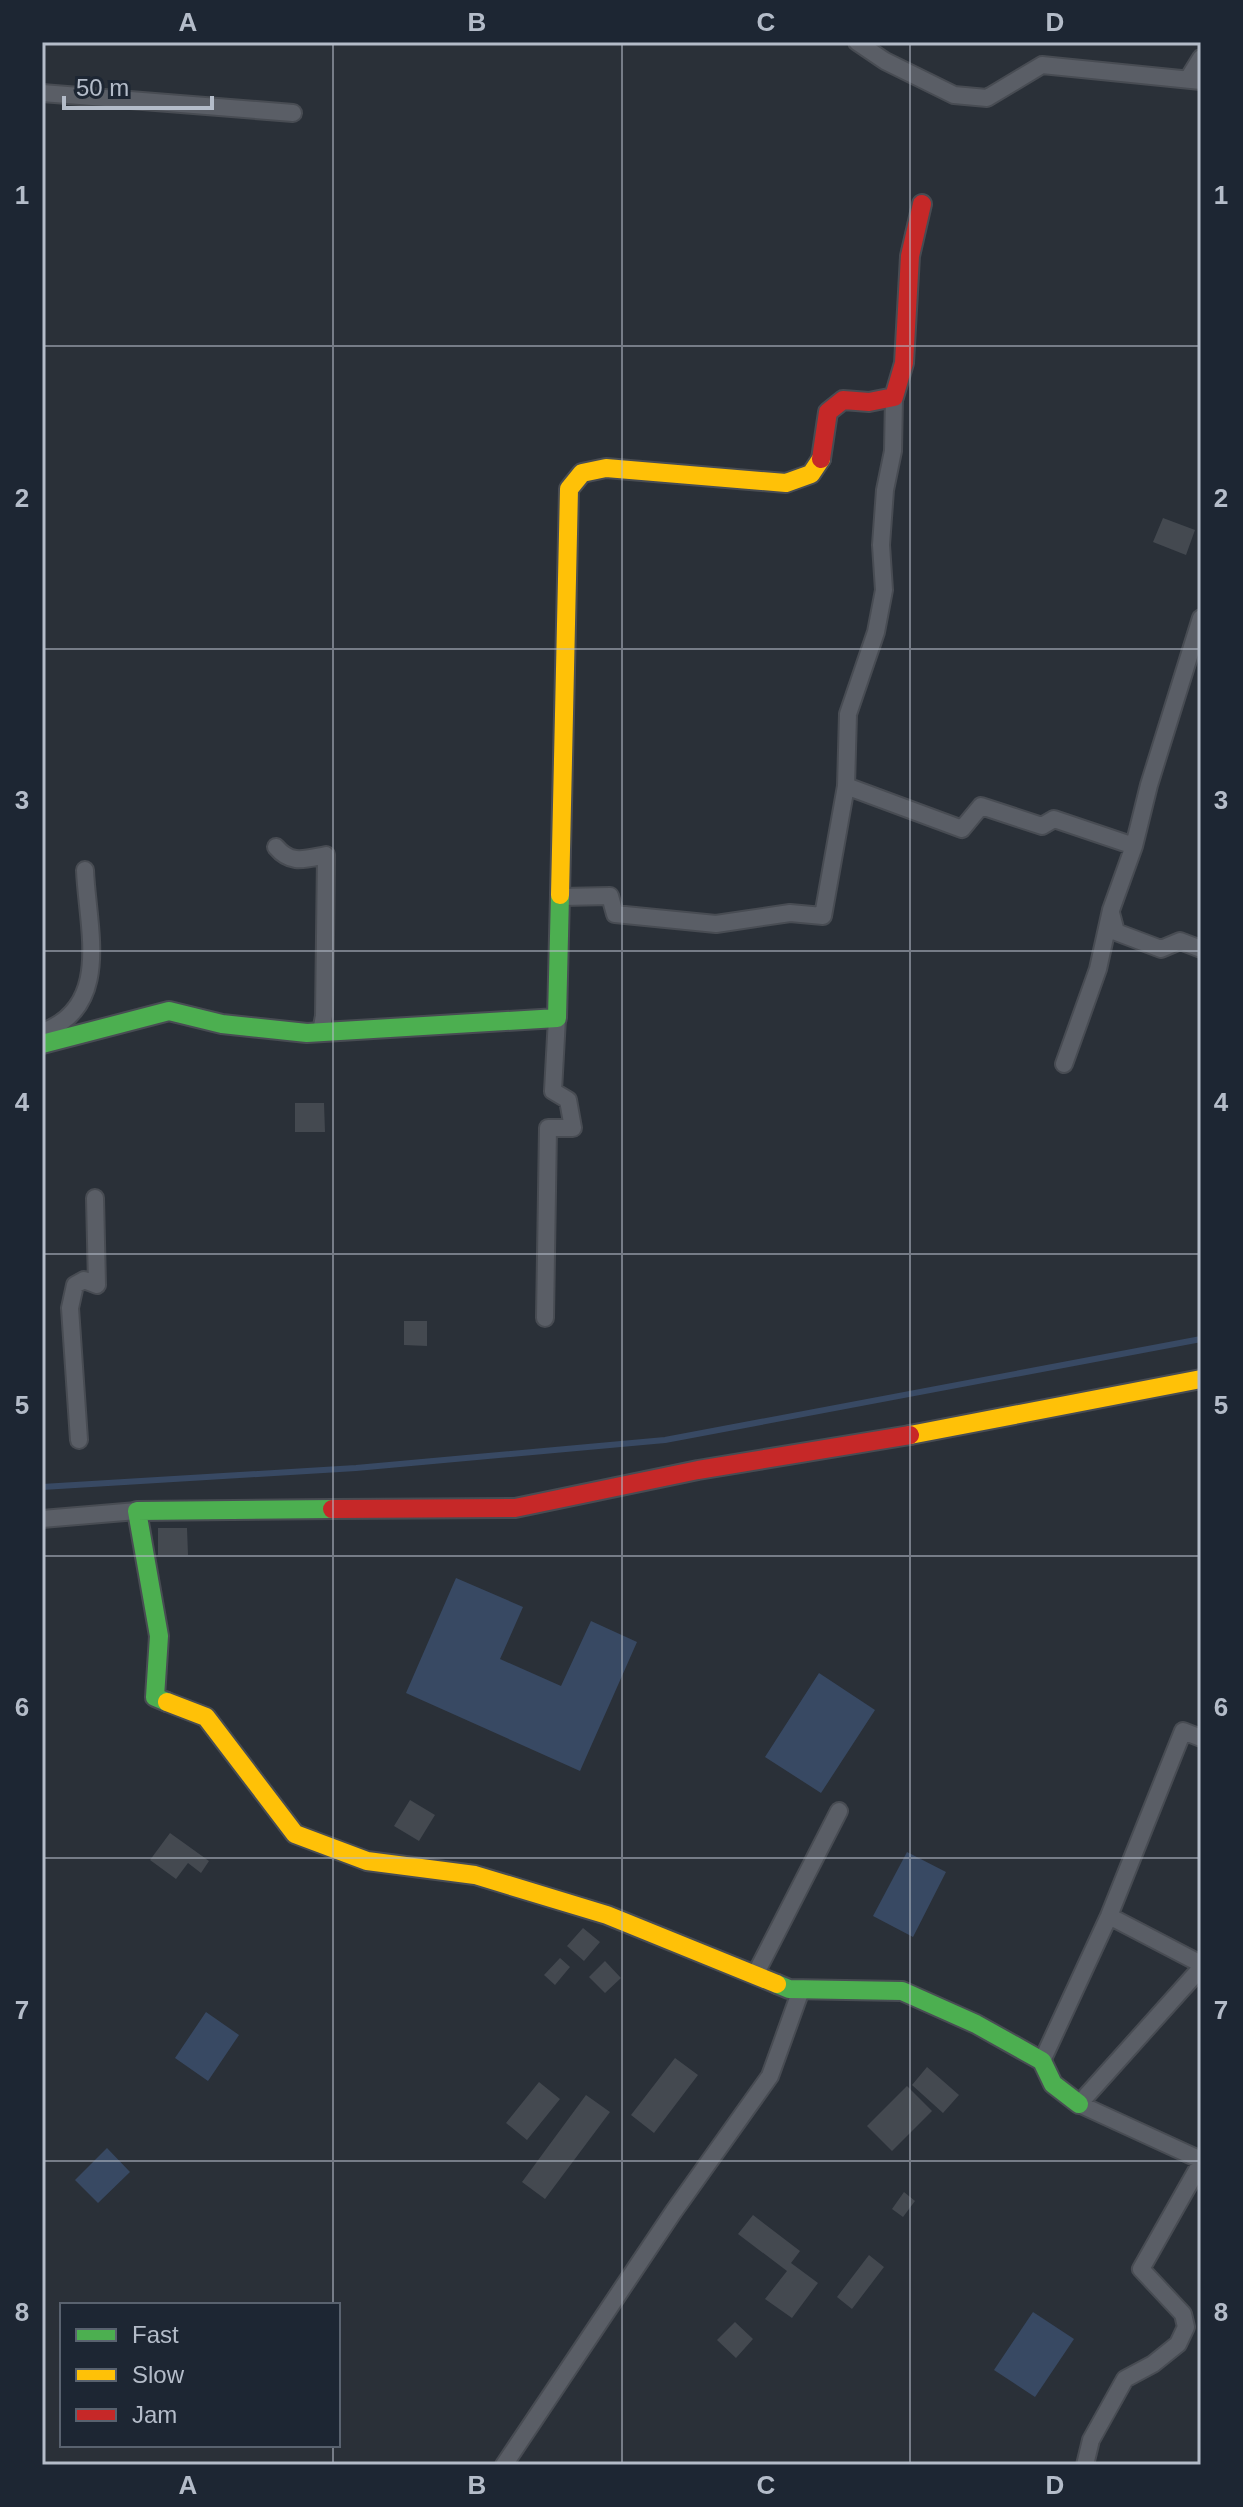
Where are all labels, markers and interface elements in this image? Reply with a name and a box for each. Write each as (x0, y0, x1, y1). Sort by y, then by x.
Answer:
text: A (179, 7, 198, 37)
text: B (468, 7, 486, 37)
text: C (757, 7, 776, 37)
text: D (1046, 7, 1064, 37)
scale bar (64, 60, 212, 110)
text: 50 m (76, 74, 129, 101)
text: 1 (15, 180, 29, 210)
text: 1 (1214, 180, 1228, 210)
text: 2 (15, 483, 29, 513)
text: 2 (1214, 483, 1228, 513)
text: 3 (15, 785, 29, 815)
text: 3 (1214, 785, 1228, 815)
text: 4 (15, 1087, 30, 1117)
text: 4 (1214, 1087, 1229, 1117)
text: 5 (15, 1390, 29, 1420)
text: 5 (1214, 1390, 1228, 1420)
text: 6 (15, 1692, 29, 1722)
text: 6 (1214, 1692, 1228, 1722)
text: 7 (15, 1995, 29, 2025)
text: 7 (1214, 1995, 1228, 2025)
text: 8 (15, 2297, 29, 2327)
text: 8 (1214, 2297, 1228, 2327)
legend (60, 2303, 340, 2447)
text: Fast (132, 2321, 179, 2348)
text: Slow (132, 2361, 185, 2388)
text: Jam (132, 2401, 177, 2428)
text: A (179, 2470, 198, 2500)
text: B (468, 2470, 486, 2500)
text: C (757, 2470, 776, 2500)
text: D (1046, 2470, 1064, 2500)

